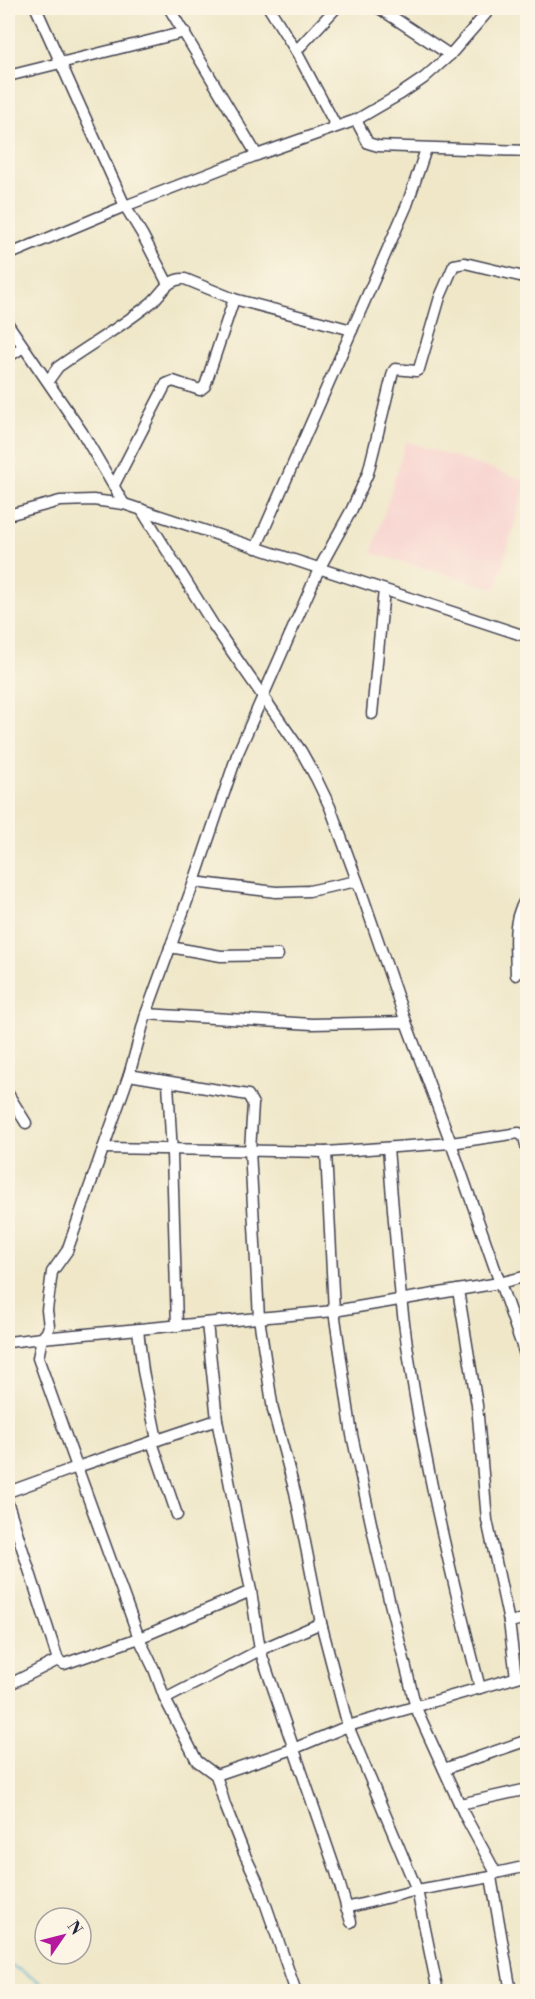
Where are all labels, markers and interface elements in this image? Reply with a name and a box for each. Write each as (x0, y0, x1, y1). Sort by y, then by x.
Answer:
north arrow (33, 1906, 93, 1966)
text: N (63, 1917, 86, 1939)

